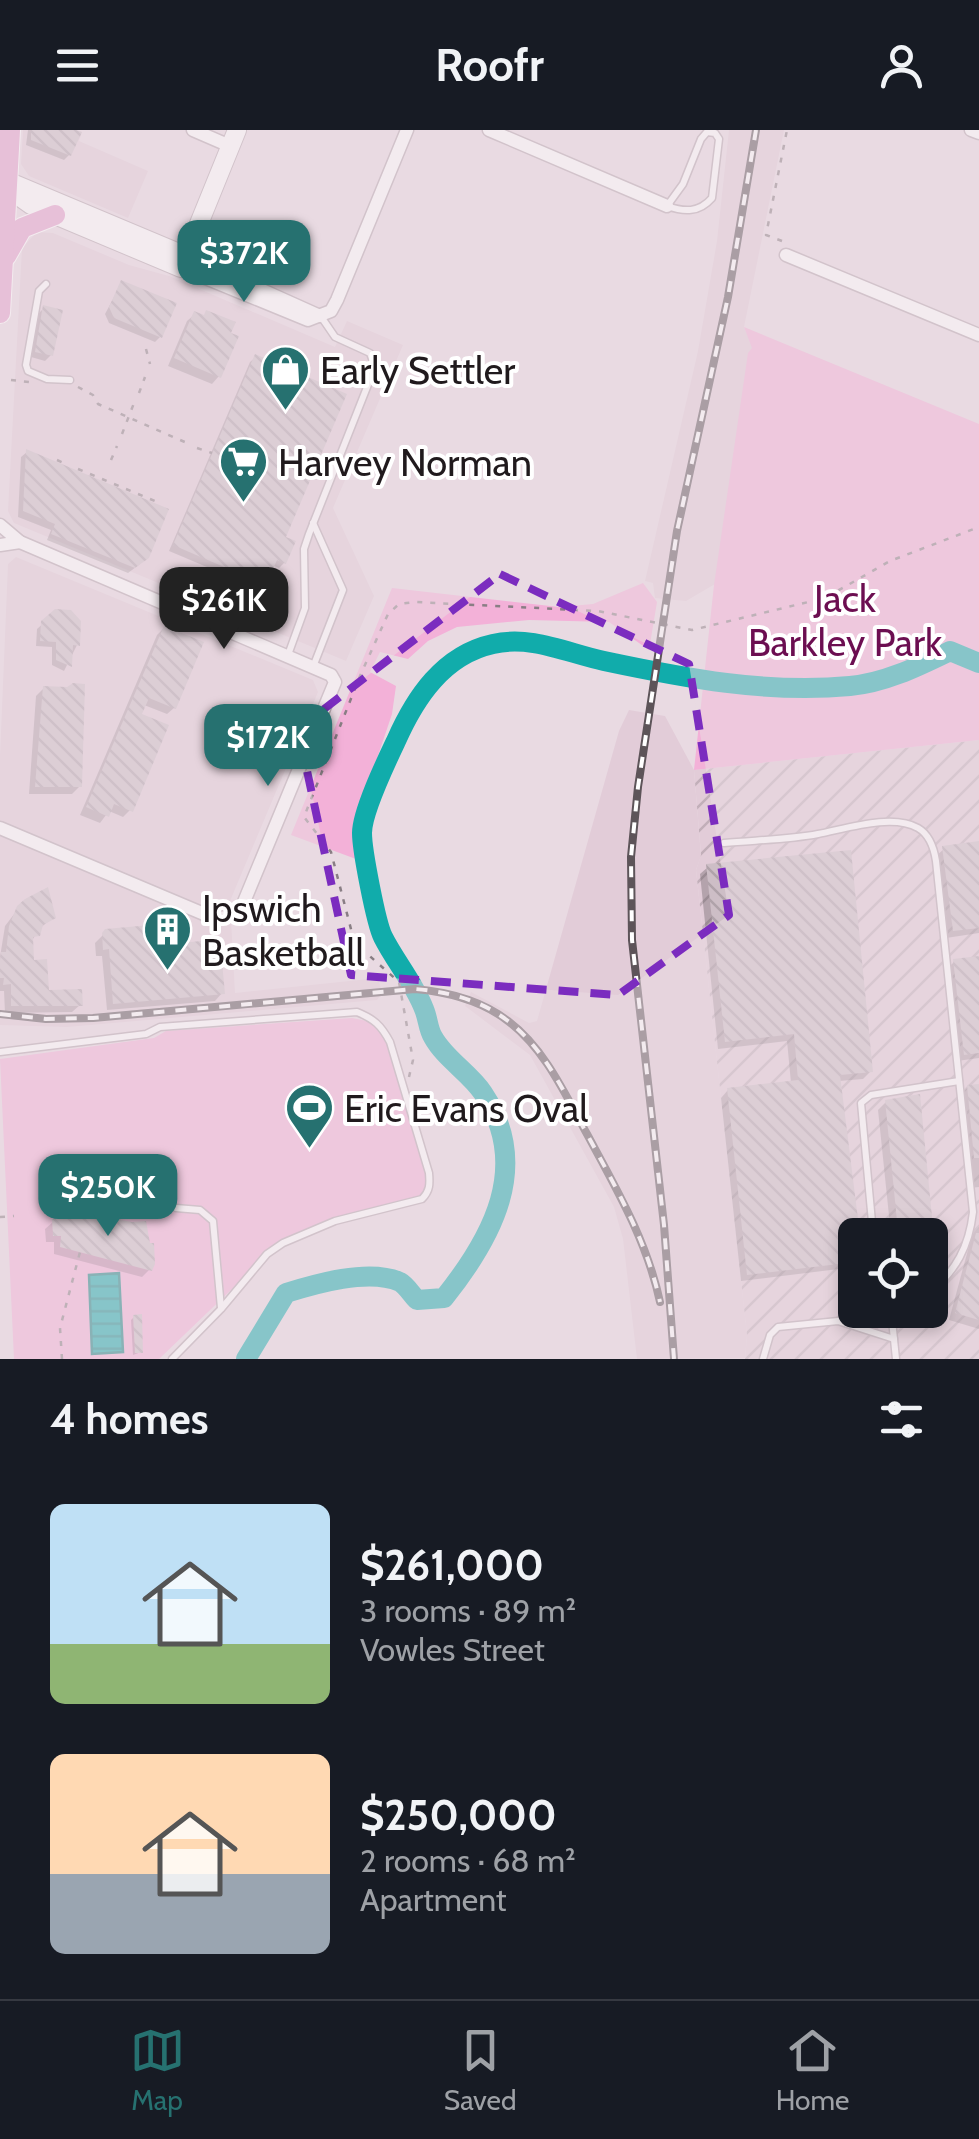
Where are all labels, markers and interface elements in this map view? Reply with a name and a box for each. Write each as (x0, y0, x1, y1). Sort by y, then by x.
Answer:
icon: menu (50, 38, 105, 93)
text: Roofr (435, 38, 544, 92)
icon: person (874, 38, 929, 93)
pin: $372K (174, 220, 314, 305)
text: $372K (199, 233, 289, 272)
shop icon: Early Settler (259, 344, 311, 412)
place label: Early Settler (320, 347, 515, 394)
supermarket icon: Harvey Norman (217, 436, 269, 504)
place label: Harvey Norman (278, 439, 532, 486)
pin: $261K (154, 567, 294, 652)
park label: Jack Barkley Park (748, 575, 942, 666)
text: $261K (181, 580, 267, 619)
pin: $172K (198, 704, 338, 789)
text: $172K (226, 717, 310, 756)
place label: Ipswich Basketball (202, 885, 364, 976)
building icon: Ipswich Basketball (141, 904, 193, 972)
sports icon: Eric Evans Oval (283, 1082, 335, 1150)
place label: Eric Evans Oval (344, 1085, 588, 1132)
pin: $250K (38, 1154, 178, 1239)
text: $250K (60, 1167, 156, 1206)
map controls (838, 1218, 948, 1328)
button: locate (838, 1218, 948, 1328)
icon: filters (874, 1392, 929, 1447)
text: 4 homes (50, 1393, 209, 1445)
text: $261,000 (360, 1539, 544, 1591)
icon: home (130, 1544, 250, 1664)
text: 3 rooms · 89 m² (360, 1591, 576, 1630)
text: Vowles Street (360, 1630, 545, 1669)
text: $250,000 (360, 1789, 557, 1841)
icon: home (130, 1794, 250, 1914)
text: 2 rooms · 68 m² (360, 1841, 576, 1880)
text: Apartment (360, 1880, 507, 1919)
tab: Map (130, 2023, 185, 2117)
tab: Saved (444, 2023, 517, 2117)
tab: Home (776, 2023, 849, 2117)

